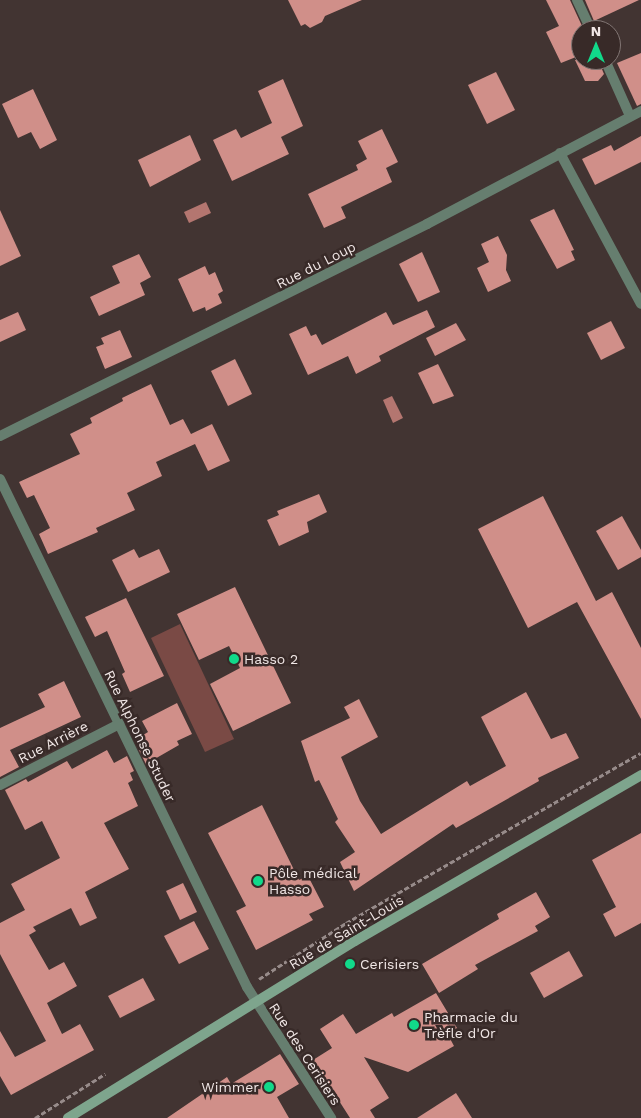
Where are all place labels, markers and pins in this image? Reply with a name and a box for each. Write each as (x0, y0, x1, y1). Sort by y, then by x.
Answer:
place label: Hasso 2 (244, 651, 298, 667)
marker: Hasso 2 (228, 653, 240, 665)
place label: Pôle médical Hasso (269, 865, 357, 898)
marker: Pôle médical Hasso (251, 874, 265, 888)
place label: Cerisiers (360, 956, 419, 972)
marker: Cerisiers (344, 958, 356, 970)
place label: Pharmacie du Trèfle d'Or (424, 1009, 518, 1042)
marker: Pharmacie du Trèfle d'Or (408, 1019, 420, 1031)
place label: Wimmer (201, 1079, 259, 1095)
marker: Wimmer (263, 1081, 275, 1093)

